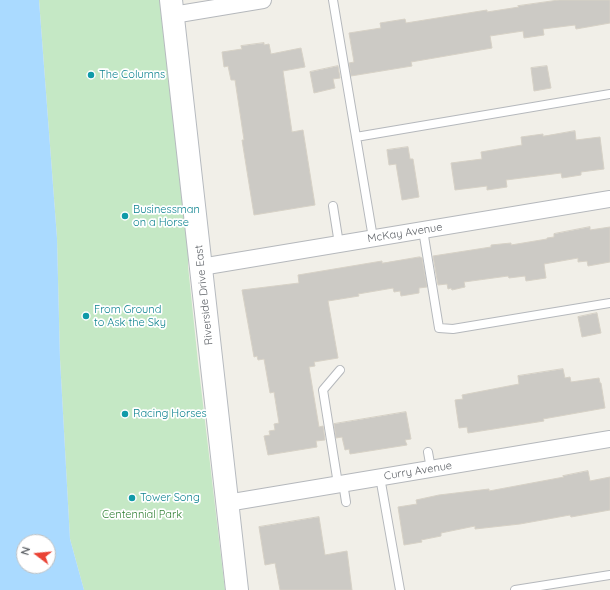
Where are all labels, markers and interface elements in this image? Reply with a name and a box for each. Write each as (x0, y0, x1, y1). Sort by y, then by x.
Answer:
place label: The Columns (99, 68, 165, 82)
marker: The Columns (86, 70, 96, 80)
place label: Businessman on a Horse (133, 203, 200, 229)
marker: Businessman on a Horse (120, 211, 130, 221)
street label: McKay Avenue (367, 221, 443, 245)
street label: Riverside Drive East (192, 244, 216, 346)
place label: From Ground to Ask the Sky (94, 303, 166, 329)
marker: From Ground to Ask the Sky (81, 311, 91, 321)
place label: Racing Horses (133, 407, 207, 421)
marker: Racing Horses (120, 409, 130, 419)
street label: Curry Avenue (383, 459, 453, 483)
place label: Tower Song (140, 491, 200, 505)
marker: Tower Song (127, 493, 137, 503)
park label: Centennial Park (102, 508, 182, 522)
north arrow (16, 534, 56, 574)
text: N (18, 545, 33, 557)

